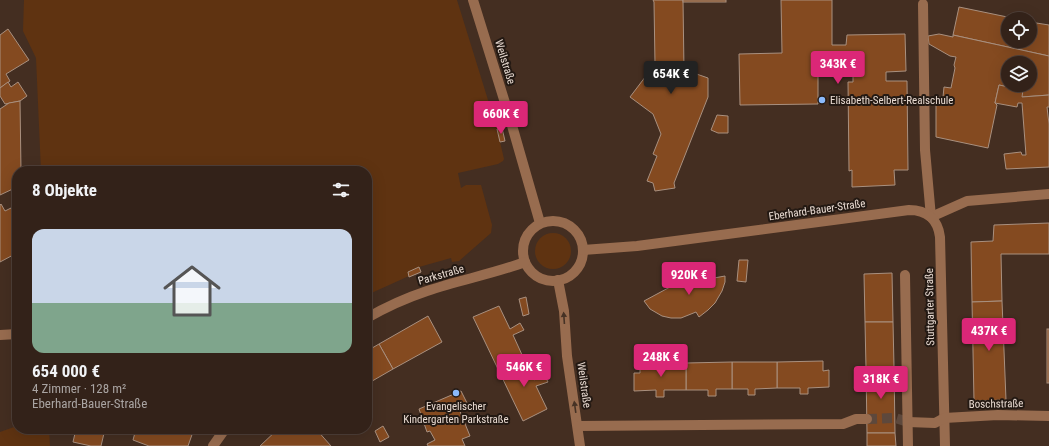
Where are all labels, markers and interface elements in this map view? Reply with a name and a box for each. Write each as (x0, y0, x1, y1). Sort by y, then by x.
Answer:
map controls (1001, 12, 1037, 92)
button: locate (1001, 12, 1037, 48)
street label: Weilstraße (492, 38, 518, 86)
pin: 343K € (805, 51, 871, 85)
text: 343K € (820, 56, 856, 71)
button: layers (1001, 56, 1037, 92)
pin: 654K € (638, 61, 704, 95)
text: 654K € (653, 66, 689, 81)
place label: Elisabeth-Selbert-Realschule (830, 94, 953, 107)
marker: Elisabeth-Selbert-Realschule (817, 95, 827, 105)
pin: 660K € (468, 101, 534, 135)
text: 660K € (483, 106, 519, 121)
icon: filters (330, 179, 352, 201)
text: 8 Objekte (32, 180, 97, 200)
street label: Eberhard-Bauer-Straße (768, 197, 866, 223)
icon: home (156, 255, 228, 327)
street label: Parkstraße (417, 262, 465, 288)
pin: 920K € (656, 262, 722, 296)
text: 920K € (671, 267, 707, 282)
street label: Stuttgarter Straße (923, 268, 937, 346)
one-way arrow (560, 312, 567, 324)
pin: 437K € (956, 318, 1022, 352)
text: 437K € (971, 323, 1007, 338)
pin: 248K € (628, 344, 694, 378)
text: 248K € (643, 349, 679, 364)
pin: 546K € (491, 354, 557, 388)
text: 546K € (506, 359, 542, 374)
text: 654 000 € (32, 361, 100, 381)
street label: Weilstraße (574, 361, 594, 409)
pin: 318K € (848, 366, 914, 400)
text: 318K € (863, 371, 899, 386)
text: 4 Zimmer · 128 m² (32, 381, 126, 396)
marker: Evangelischer Kindergarten Parkstraße (451, 388, 461, 398)
text: Eberhard-Bauer-Straße (32, 396, 147, 411)
street label: Boschstraße (969, 397, 1023, 411)
place label: Evangelischer Kindergarten Parkstraße (403, 400, 509, 426)
one-way arrow (572, 401, 578, 413)

